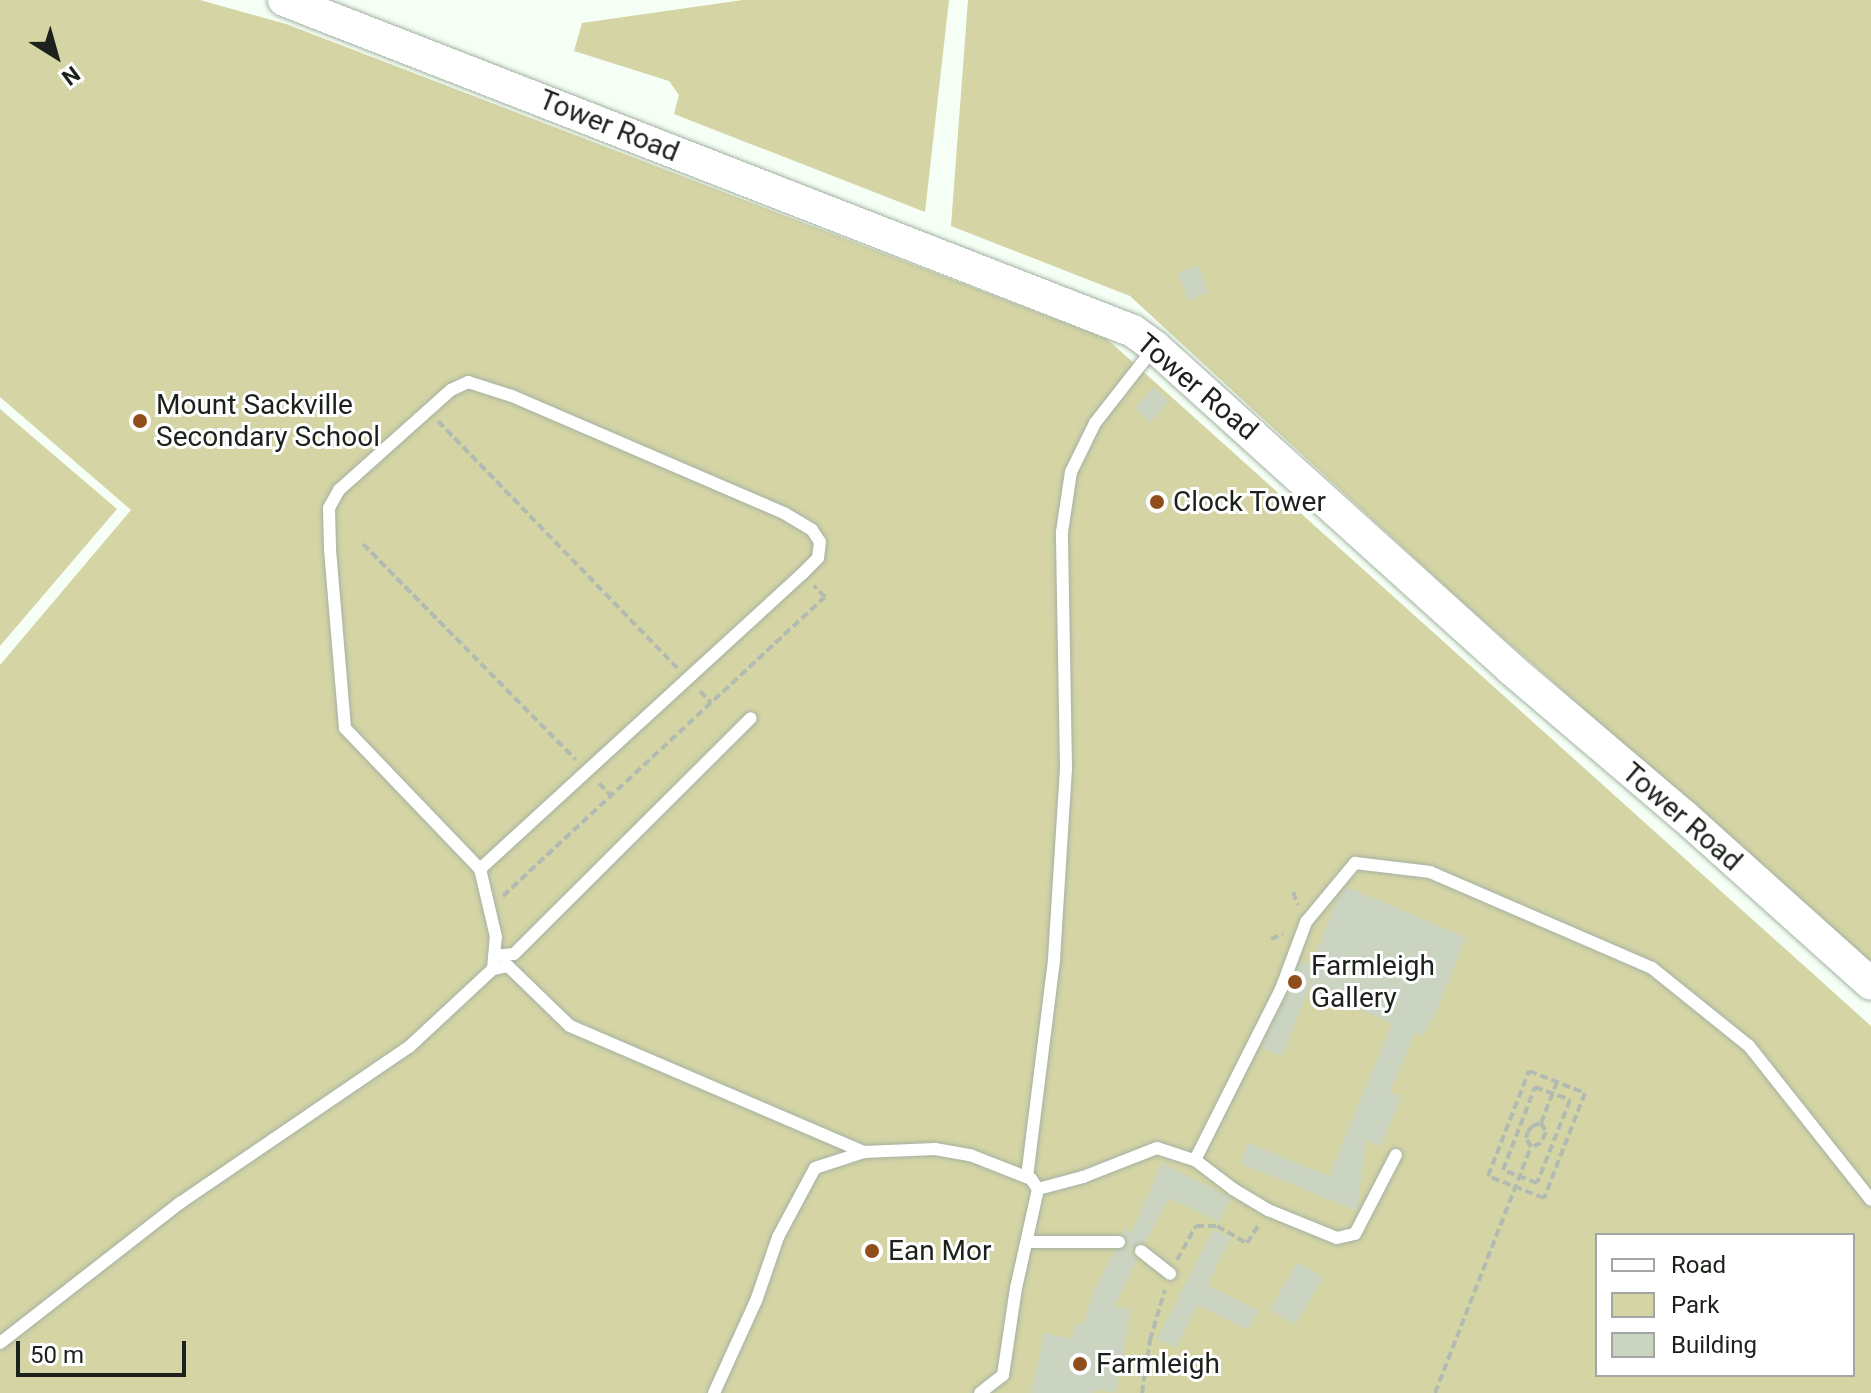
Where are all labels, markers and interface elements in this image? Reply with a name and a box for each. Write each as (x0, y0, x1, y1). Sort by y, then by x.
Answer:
north arrow (16, 16, 96, 96)
text: N (57, 61, 84, 90)
street label: Tower Road (534, 83, 684, 169)
street label: Tower Road (1130, 327, 1264, 447)
place label: Mount Sackville Secondary School (156, 388, 380, 454)
marker: Mount Sackville Secondary School (131, 412, 149, 430)
place label: Clock Tower (1173, 485, 1326, 519)
marker: Clock Tower (1148, 493, 1166, 511)
street label: Tower Road (1615, 756, 1749, 878)
place label: Farmleigh Gallery (1311, 949, 1435, 1015)
marker: Farmleigh Gallery (1286, 973, 1304, 991)
legend (1595, 1233, 1855, 1377)
place label: Ean Mor (888, 1234, 991, 1268)
marker: Ean Mor (863, 1242, 881, 1260)
text: Road (1671, 1251, 1726, 1279)
text: Park (1671, 1291, 1719, 1319)
scale bar (20, 1325, 190, 1375)
text: Building (1671, 1331, 1757, 1359)
text: 50 m (30, 1341, 84, 1369)
place label: Farmleigh (1096, 1347, 1220, 1381)
marker: Farmleigh (1071, 1355, 1089, 1373)

